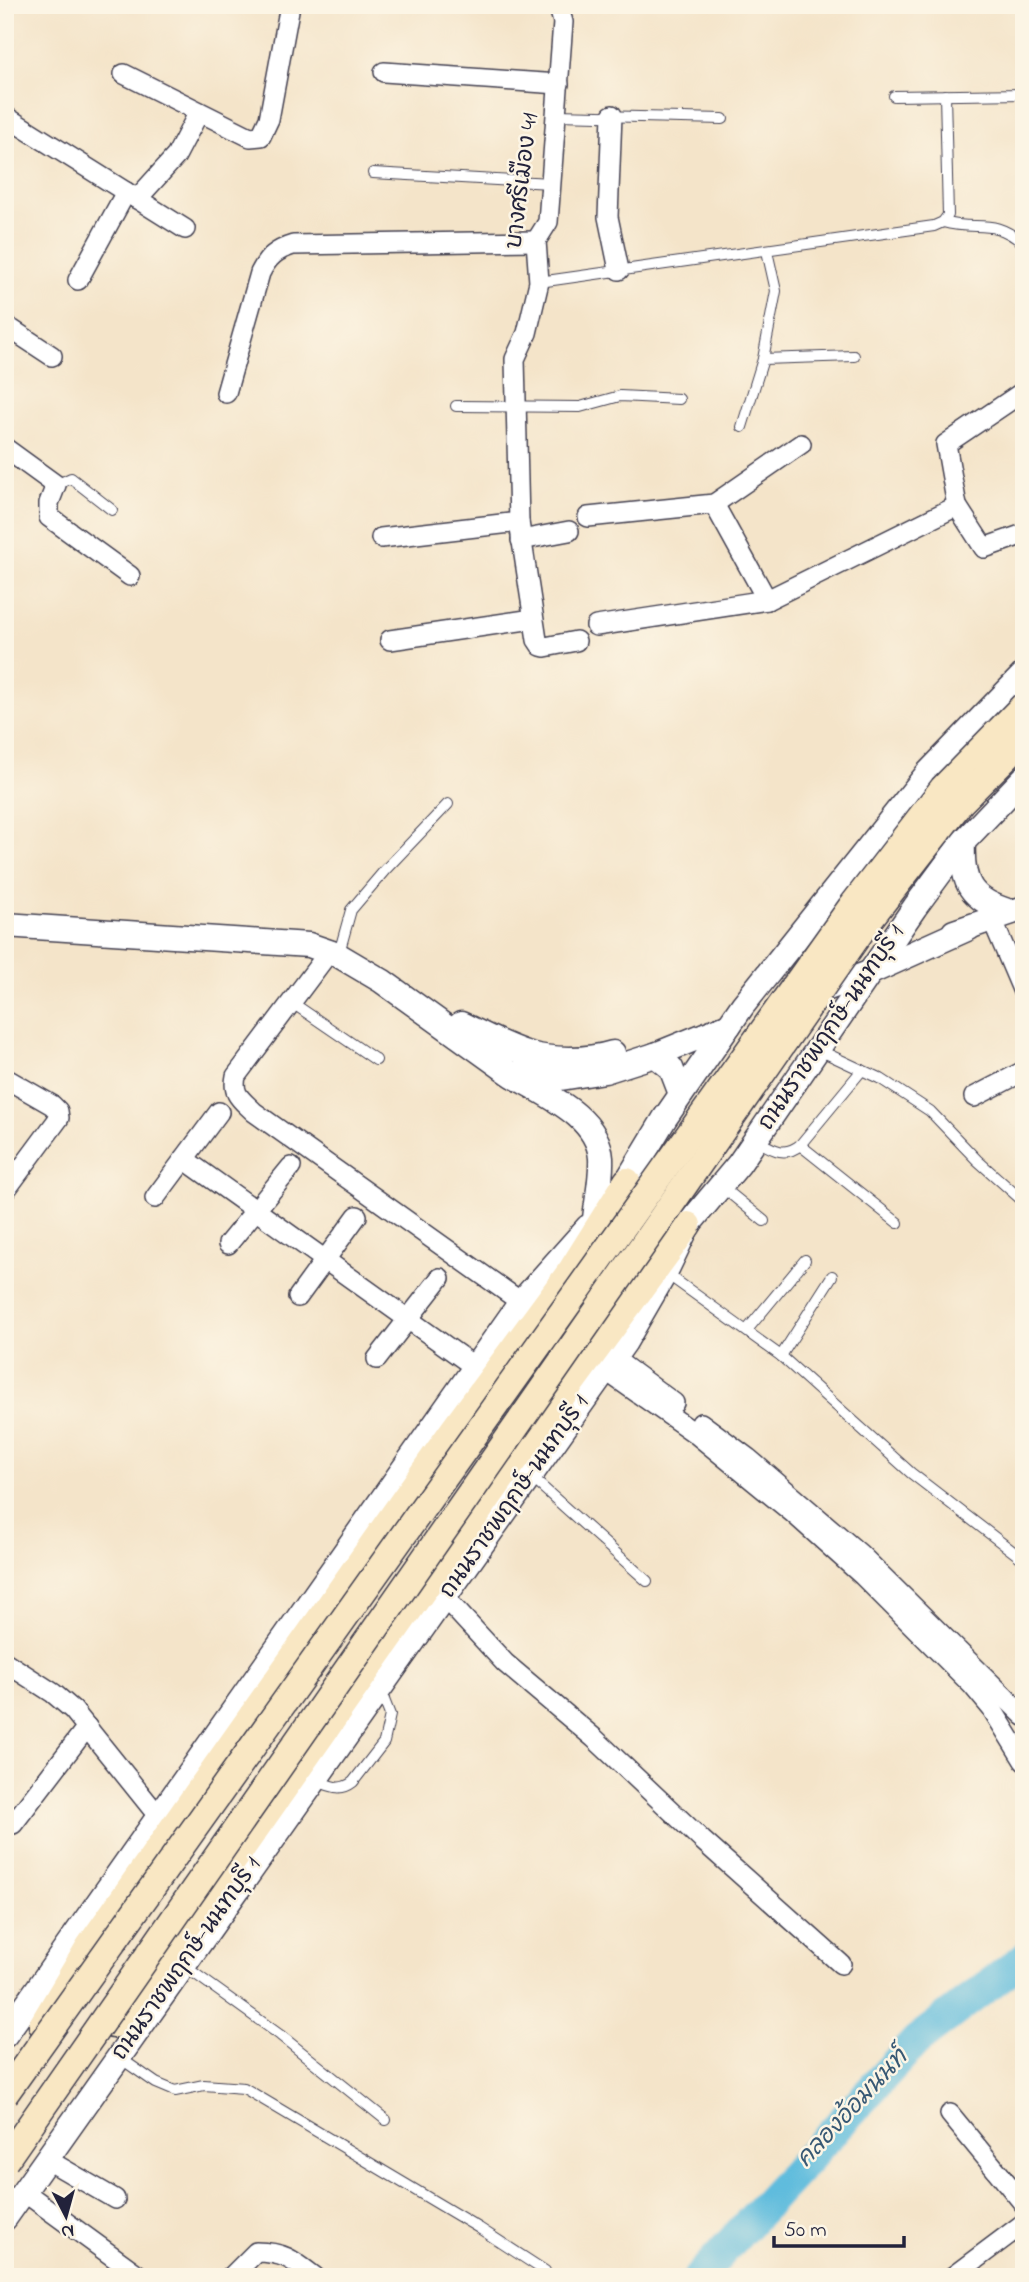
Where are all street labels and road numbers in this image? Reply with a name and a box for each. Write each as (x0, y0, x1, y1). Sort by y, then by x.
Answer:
street label: บางศรีเมือง 41 (497, 111, 548, 251)
street label: ถนนราชพฤกษ์-นนทบุรี 1 (749, 918, 913, 1137)
street label: ถนนราชพฤกษ์-นนทบุรี 1 (431, 1387, 598, 1605)
street label: ถนนราชพฤกษ์-นนทบุรี 1 (103, 1849, 270, 2067)

